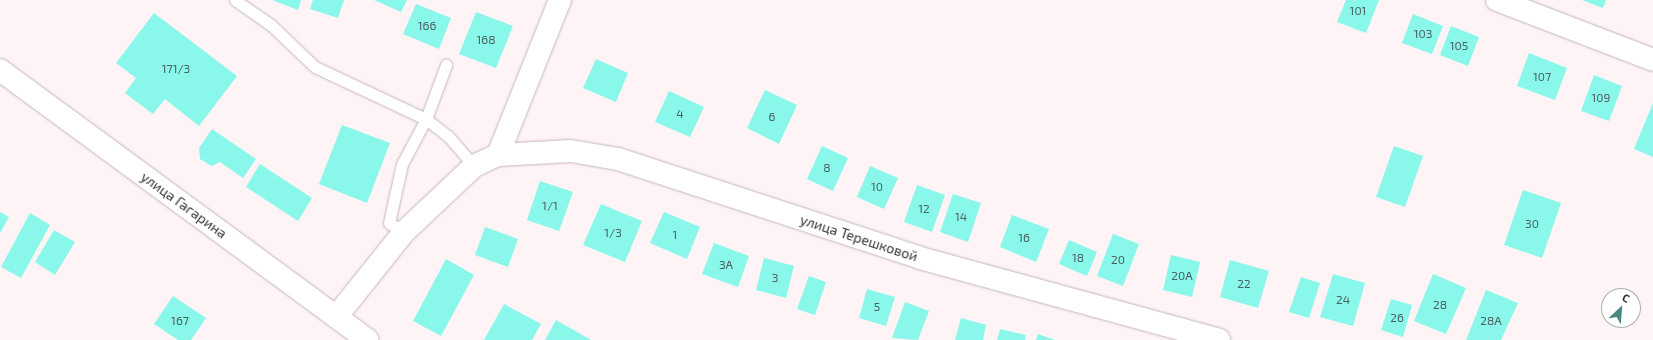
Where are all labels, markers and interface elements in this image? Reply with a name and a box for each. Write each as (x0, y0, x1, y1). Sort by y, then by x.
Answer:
house number: 101 (1350, 4, 1366, 18)
house number: 166 (418, 19, 436, 33)
house number: 103 (1414, 27, 1432, 41)
house number: 168 (477, 33, 495, 47)
house number: 105 (1450, 39, 1468, 53)
house number: 171/3 (162, 62, 190, 76)
house number: 107 (1533, 70, 1551, 84)
house number: 109 (1592, 91, 1610, 105)
house number: 4 (676, 107, 684, 121)
house number: 6 (769, 110, 775, 124)
house number: 8 (823, 161, 831, 175)
street label: улица Гагарина (138, 168, 230, 242)
house number: 10 (871, 180, 883, 194)
house number: 1/1 (542, 199, 558, 213)
house number: 12 (918, 202, 930, 216)
house number: 14 (955, 210, 967, 224)
street label: улица Терешковой (798, 211, 920, 265)
house number: 30 (1525, 217, 1539, 231)
house number: 1/3 (604, 226, 622, 240)
house number: 1 (673, 228, 677, 242)
house number: 16 (1018, 231, 1030, 245)
house number: 18 (1072, 251, 1084, 265)
house number: 20 (1111, 253, 1125, 267)
house number: 3А (719, 258, 733, 272)
house number: 20А (1171, 269, 1193, 283)
house number: 3 (772, 271, 778, 285)
house number: 22 (1237, 277, 1251, 291)
north arrow (1601, 288, 1641, 328)
text: С (1620, 290, 1632, 305)
house number: 24 (1336, 293, 1350, 307)
house number: 28 (1433, 298, 1447, 312)
house number: 5 (874, 300, 880, 314)
house number: 26 (1390, 311, 1404, 325)
house number: 167 (171, 314, 189, 328)
house number: 28А (1480, 314, 1502, 328)

